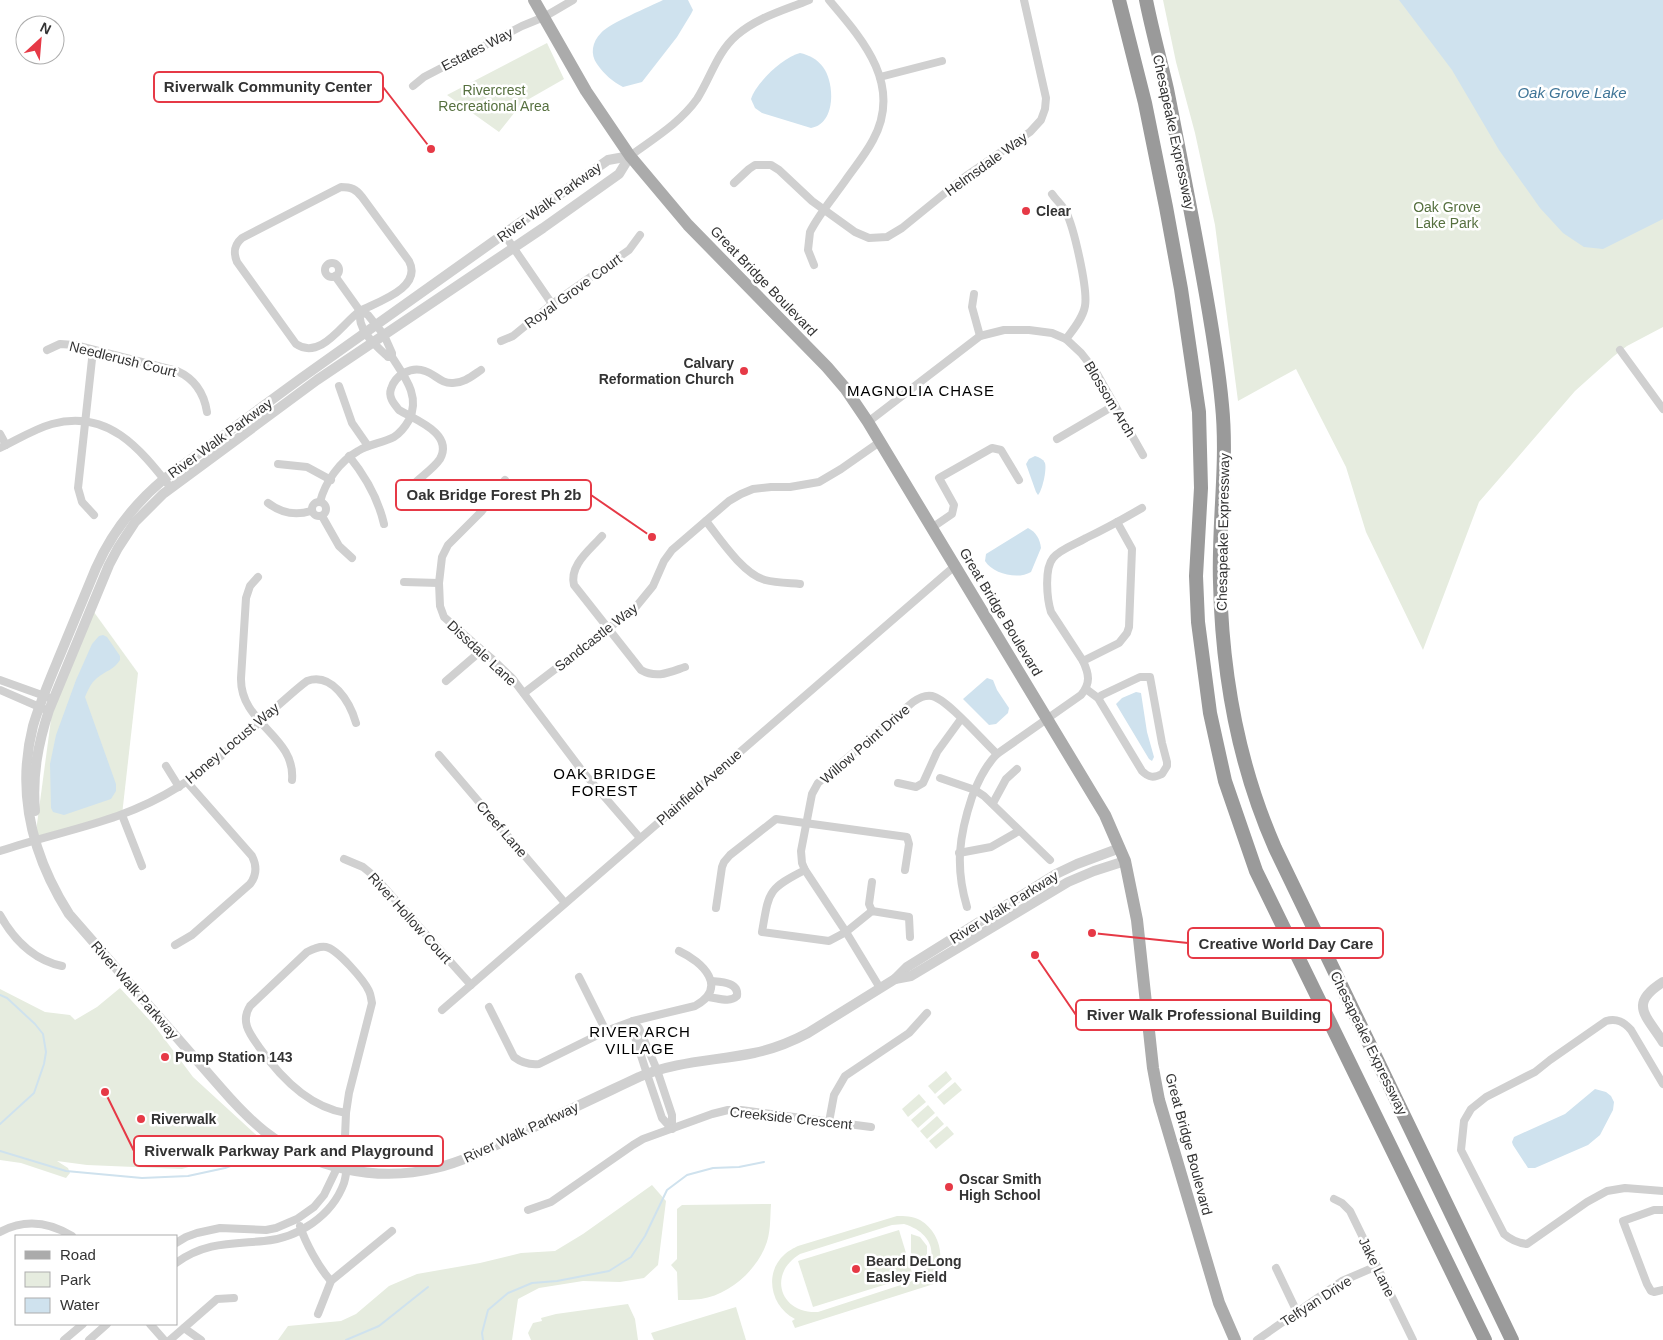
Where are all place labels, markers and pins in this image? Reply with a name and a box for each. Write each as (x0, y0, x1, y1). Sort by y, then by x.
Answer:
callout: Riverwalk Community Center (154, 72, 383, 102)
place label: Clear (1036, 203, 1072, 219)
marker: Clear (1020, 205, 1032, 217)
place label: Calvary Reformation Church (599, 355, 734, 387)
marker: Calvary Reformation Church (738, 365, 750, 377)
callout: Oak Bridge Forest Ph 2b (396, 480, 591, 510)
callout: Creative World Day Care (1188, 928, 1383, 958)
callout: River Walk Professional Building (1076, 1000, 1331, 1030)
place label: Pump Station 143 (175, 1049, 293, 1065)
marker: Pump Station 143 (159, 1051, 171, 1063)
place label: Riverwalk (151, 1111, 217, 1127)
marker: Riverwalk (135, 1113, 147, 1125)
callout: Riverwalk Parkway Park and Playground (134, 1136, 443, 1166)
place label: Oscar Smith High School (959, 1171, 1041, 1203)
marker: Oscar Smith High School (943, 1181, 955, 1193)
place label: Beard DeLong Easley Field (866, 1253, 962, 1285)
marker: Beard DeLong Easley Field (850, 1263, 862, 1275)

